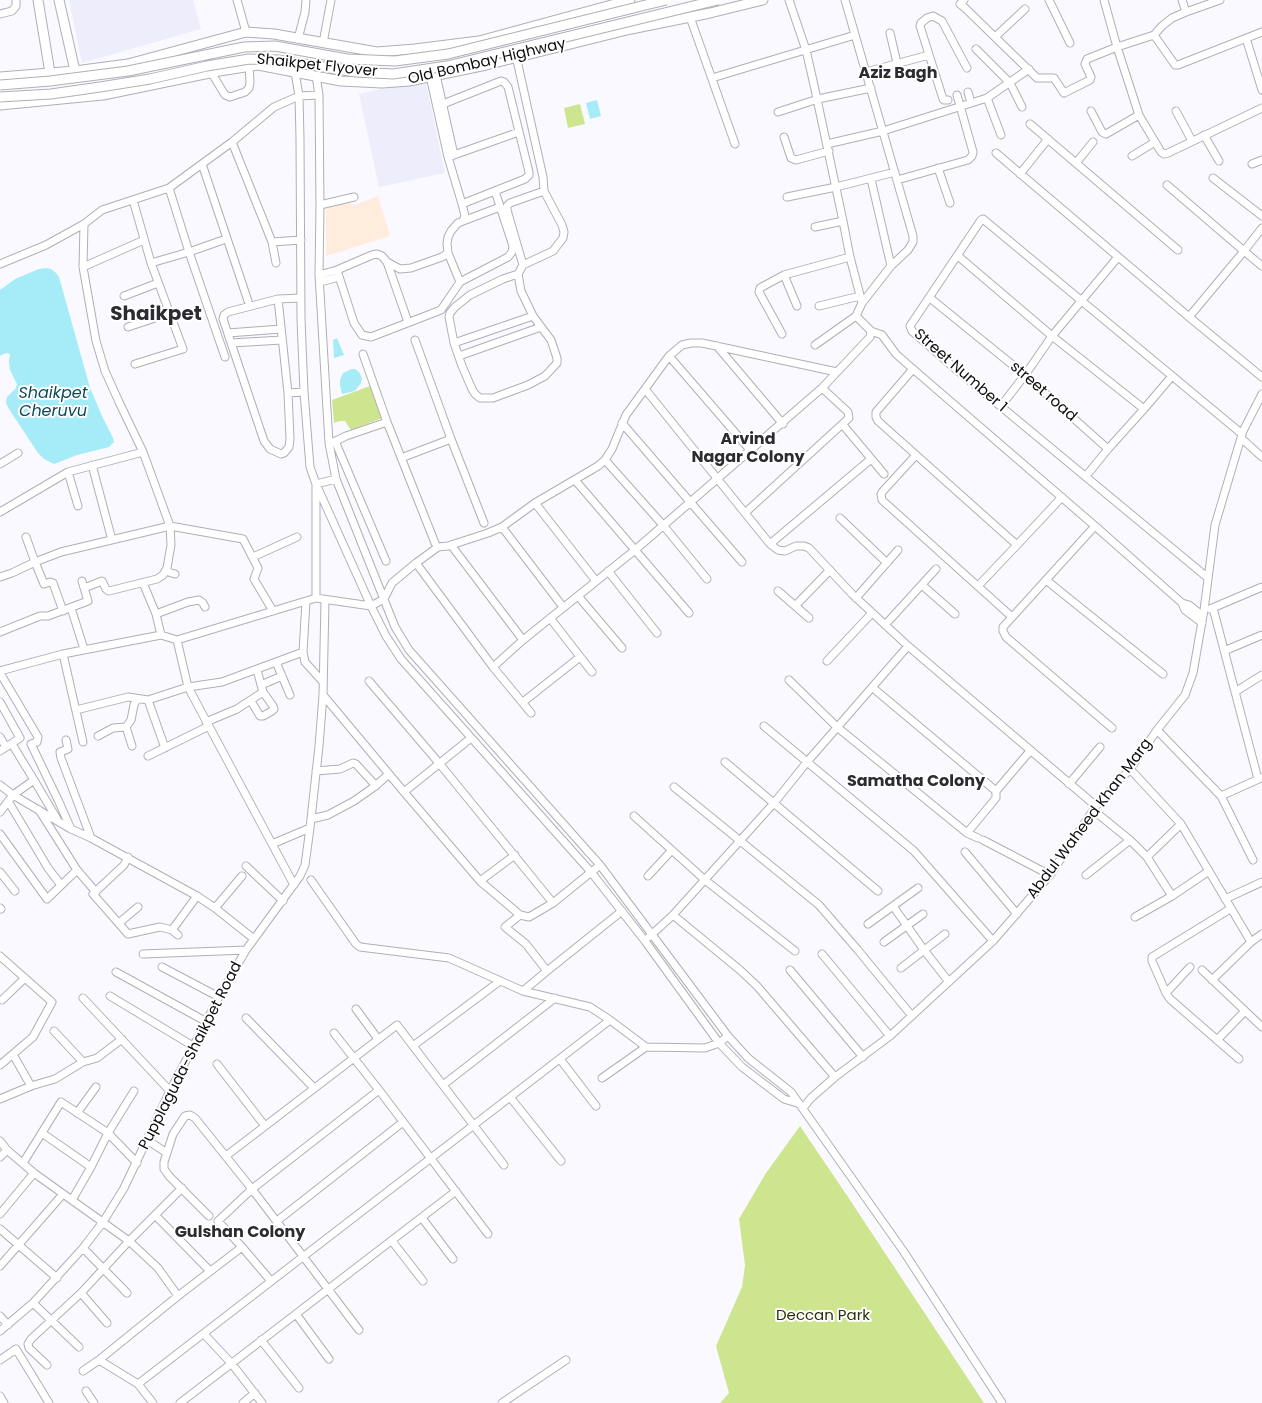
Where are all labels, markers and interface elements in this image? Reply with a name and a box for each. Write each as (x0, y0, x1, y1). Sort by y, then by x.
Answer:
street label: Old Bombay Highway (406, 35, 568, 89)
street label: Shaikpet Flyover (256, 51, 378, 81)
district label: Aziz Bagh (859, 64, 937, 84)
district label: Shaikpet (110, 303, 202, 327)
street label: Street Number 1 (910, 326, 1010, 416)
street label: street road (1006, 358, 1080, 426)
water label: Shaikpet Cheruvu (18, 384, 88, 422)
district label: Arvind Nagar Colony (691, 430, 805, 468)
street label: Abdul Waheed Khan Marg (1024, 735, 1156, 903)
district label: Samatha Colony (847, 772, 985, 792)
street label: Pupplaguda-Shaikpet Road (136, 959, 246, 1153)
district label: Gulshan Colony (175, 1223, 305, 1243)
park label: Deccan Park (776, 1307, 870, 1325)

